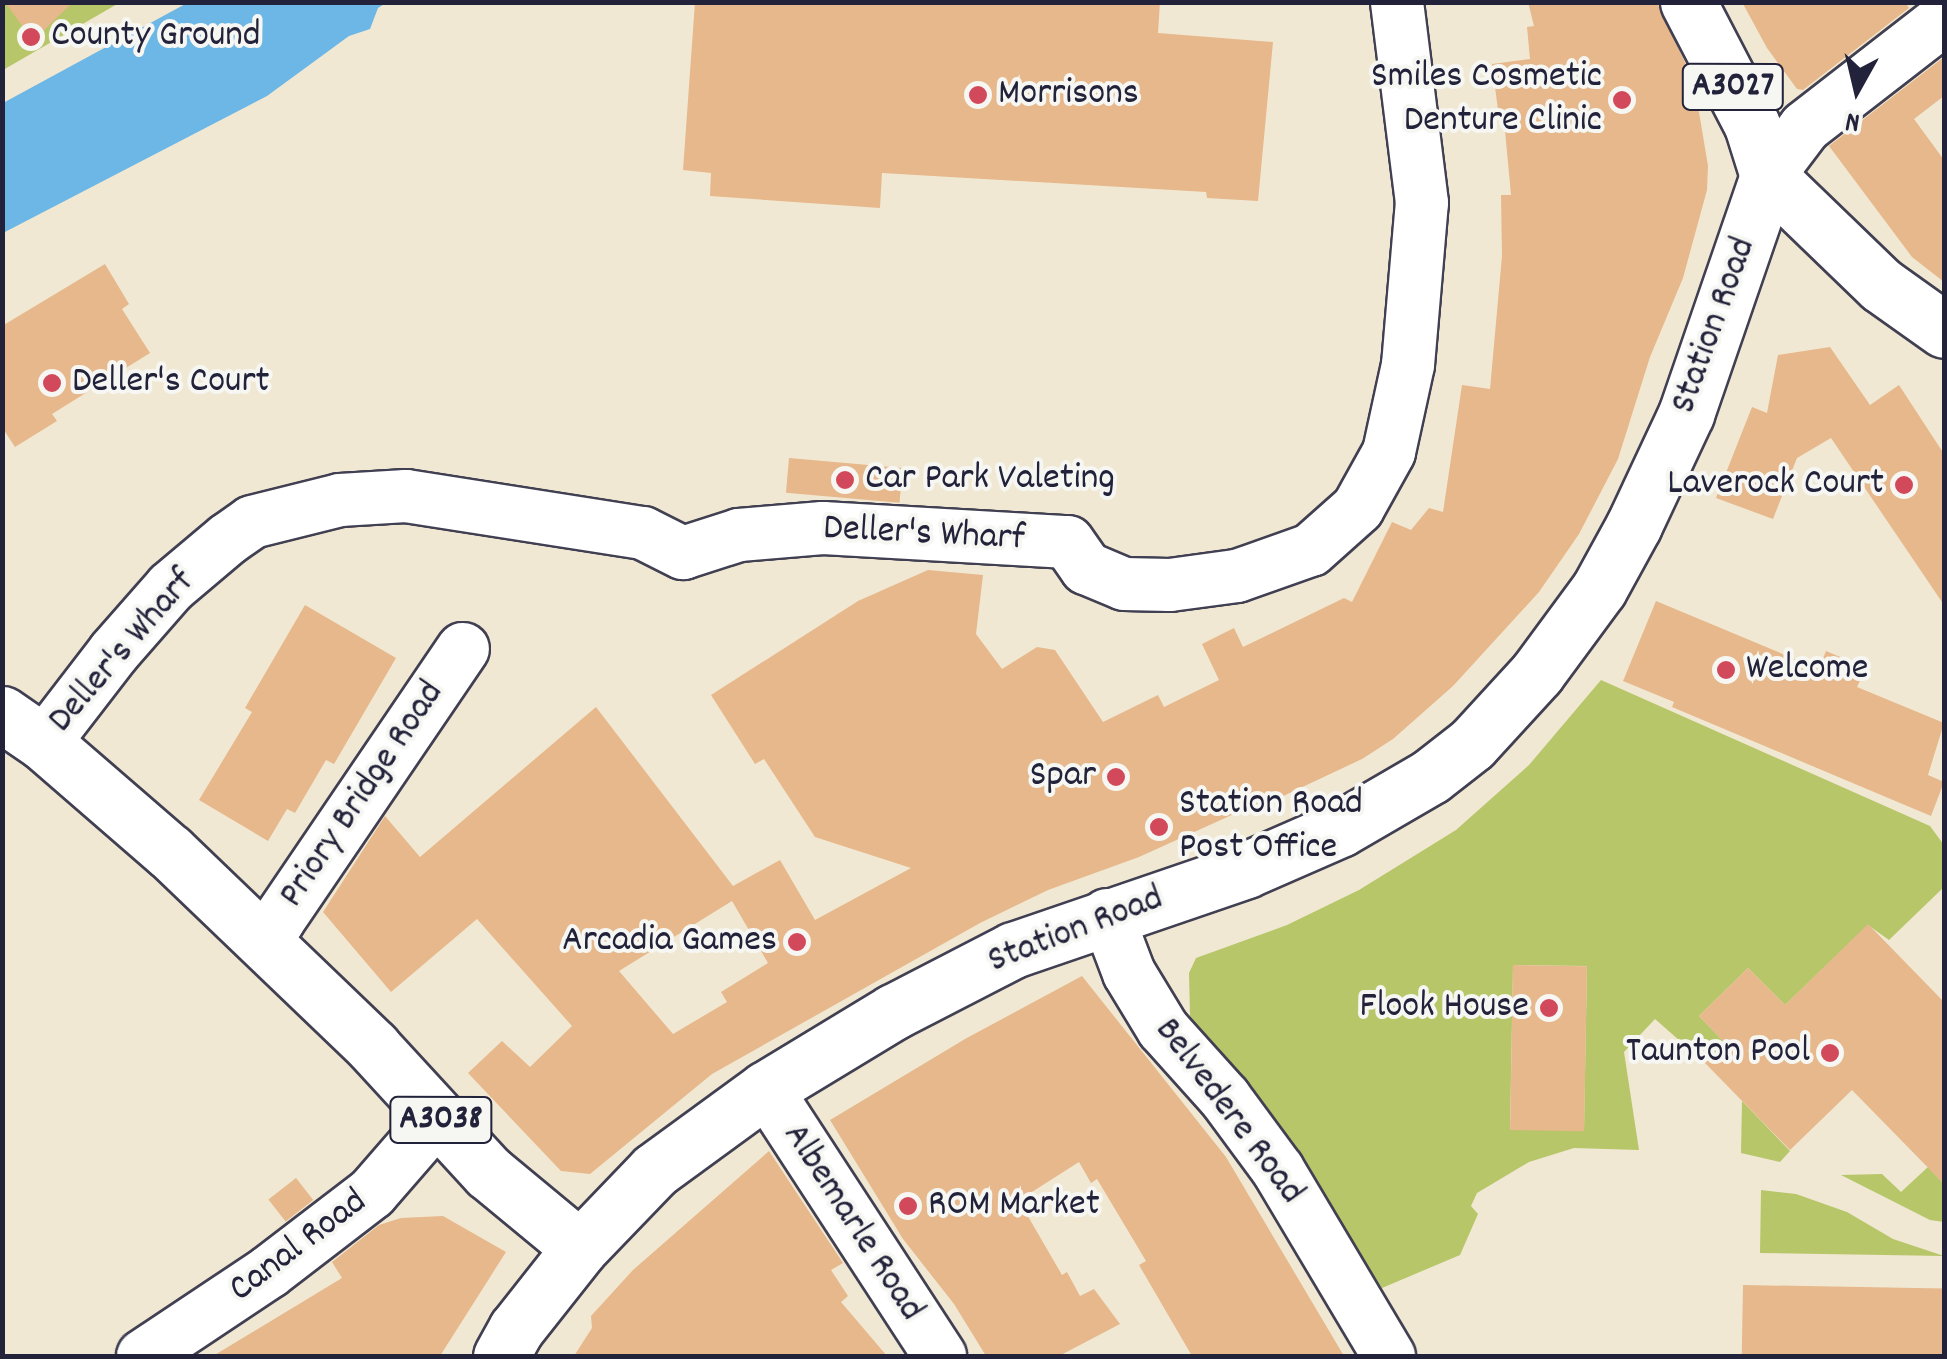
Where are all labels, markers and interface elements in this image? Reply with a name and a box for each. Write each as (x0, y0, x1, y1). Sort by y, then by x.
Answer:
place label: County Ground (51, 14, 261, 60)
marker: County Ground (20, 26, 42, 48)
north arrow (1807, 40, 1907, 140)
place label: Smiles Cosmetic Denture Clinic (1371, 55, 1602, 144)
road number: A3027 (1680, 57, 1786, 117)
place label: Morrisons (998, 72, 1139, 118)
marker: Morrisons (967, 84, 989, 106)
marker: Smiles Cosmetic Denture Clinic (1611, 89, 1633, 111)
text: N (1843, 99, 1862, 140)
street label: Station Road (1662, 232, 1768, 420)
place label: Deller's Court (72, 360, 270, 406)
marker: Deller's Court (41, 372, 63, 394)
place label: Car Park Valeting (865, 457, 1115, 503)
place label: Laverock Court (1667, 462, 1884, 508)
marker: Car Park Valeting (834, 469, 856, 491)
marker: Laverock Court (1893, 474, 1915, 496)
street label: Deller's Wharf (822, 507, 1026, 563)
street label: Deller's Wharf (40, 561, 206, 743)
place label: Welcome (1746, 647, 1869, 693)
marker: Welcome (1715, 659, 1737, 681)
street label: Priory Bridge Road (270, 673, 456, 917)
place label: Spar (1030, 754, 1096, 800)
marker: Spar (1105, 766, 1127, 788)
place label: Station Road Post Office (1179, 782, 1363, 872)
marker: Station Road Post Office (1148, 816, 1170, 838)
street label: Station Road (982, 877, 1170, 985)
place label: Arcadia Games (562, 919, 777, 965)
marker: Arcadia Games (786, 931, 808, 953)
place label: Flook House (1359, 985, 1529, 1031)
marker: Flook House (1538, 997, 1560, 1019)
street label: Belvedere Road (1143, 1010, 1313, 1214)
place label: Taunton Pool (1626, 1030, 1810, 1076)
marker: Taunton Pool (1819, 1042, 1841, 1064)
road number: A3038 (388, 1090, 494, 1150)
street label: Albemarle Road (771, 1116, 933, 1330)
street label: Canal Road (221, 1180, 377, 1314)
place label: ROM Market (928, 1183, 1100, 1229)
marker: ROM Market (897, 1195, 919, 1217)

